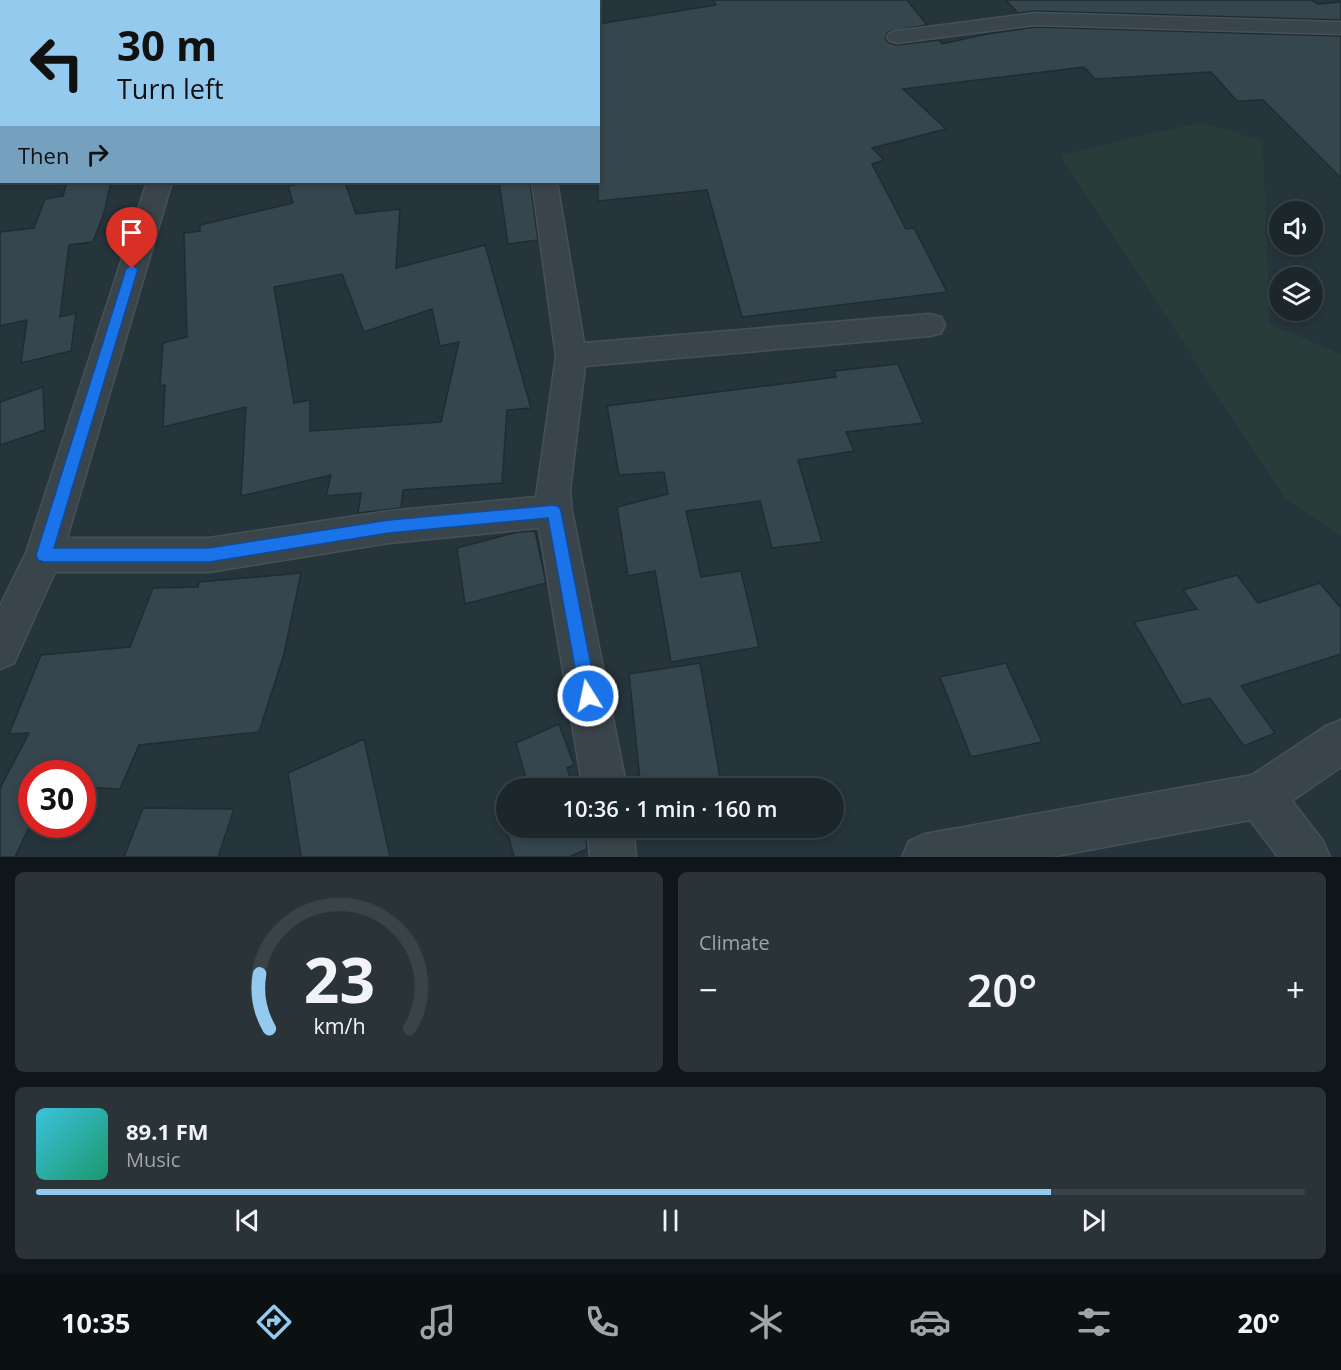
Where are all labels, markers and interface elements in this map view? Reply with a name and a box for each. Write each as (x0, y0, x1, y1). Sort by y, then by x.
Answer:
text: 30 m (117, 16, 217, 73)
icon: left (18, 24, 96, 102)
text: Turn left (117, 70, 224, 107)
icon: right (81, 138, 114, 171)
text: Then (18, 140, 69, 170)
map controls (1269, 201, 1323, 321)
button: sound (1269, 201, 1323, 255)
pin (106, 207, 157, 269)
icon: arrive (115, 216, 148, 249)
button: layers (1269, 267, 1323, 321)
position arrow (556, 664, 620, 728)
speed limit sign: 30 (18, 760, 96, 838)
text: 10:36 · 1 min · 160 m (562, 793, 778, 823)
text: Climate (699, 929, 770, 956)
text: 23 (303, 936, 375, 1021)
text: 20° (967, 959, 1037, 1020)
text: − (699, 967, 718, 1012)
text: + (1286, 967, 1305, 1012)
text: km/h (313, 1011, 365, 1040)
text: 89.1 FM (126, 1116, 209, 1146)
text: Music (126, 1146, 180, 1173)
icon: previous (231, 1204, 264, 1237)
icon: pause (654, 1204, 687, 1237)
icon: next (1077, 1204, 1110, 1237)
icon: directions (253, 1301, 295, 1343)
icon: music (417, 1301, 459, 1343)
icon: phone (581, 1301, 623, 1343)
icon: climate (745, 1301, 787, 1343)
icon: car (909, 1301, 951, 1343)
icon: filters (1073, 1301, 1115, 1343)
text: 10:35 (61, 1304, 131, 1341)
text: 20° (1237, 1304, 1280, 1341)

